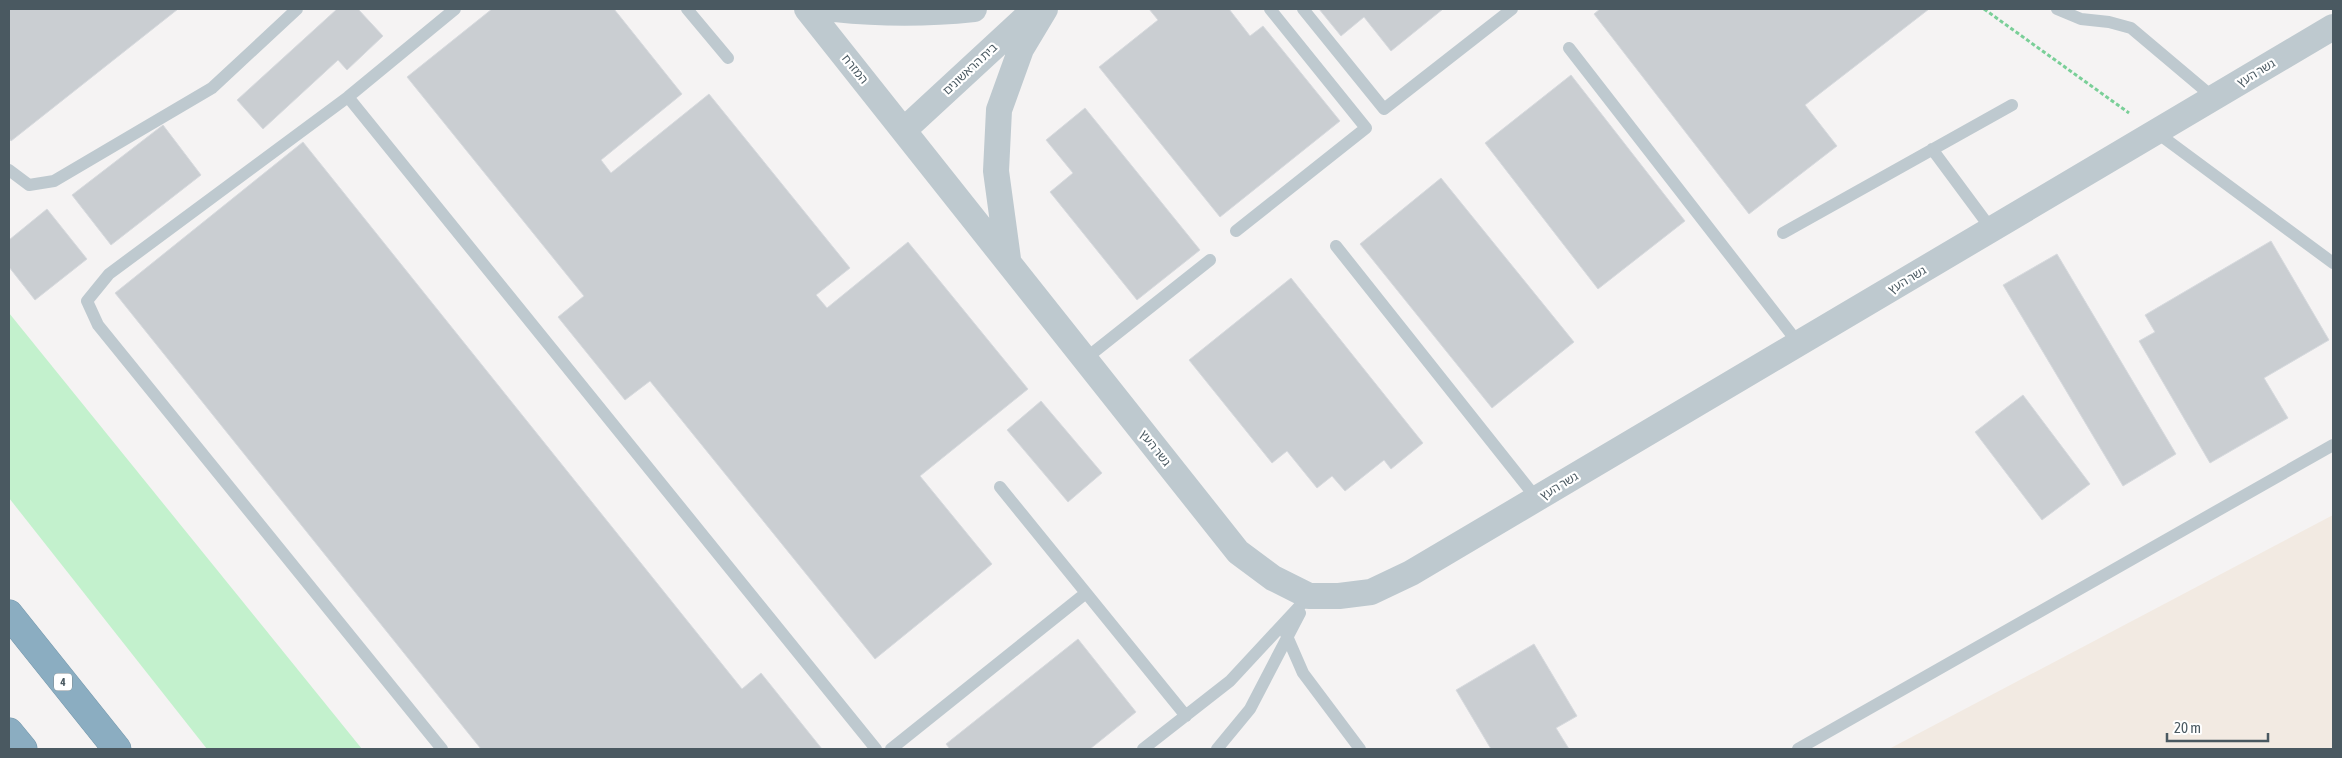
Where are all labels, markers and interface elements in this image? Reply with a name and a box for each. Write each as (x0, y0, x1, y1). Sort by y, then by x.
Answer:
street label: בית הראשונים (940, 40, 1000, 98)
street label: המזרח (839, 52, 871, 86)
street label: גשר העץ (2234, 56, 2278, 90)
street label: גשר העץ (1885, 263, 1929, 297)
street label: גשר העץ (1137, 427, 1174, 469)
street label: גשר העץ (1537, 469, 1581, 503)
road number: 4 (54, 674, 72, 690)
scale bar (2167, 710, 2268, 742)
text: 20 m (2174, 719, 2201, 736)

